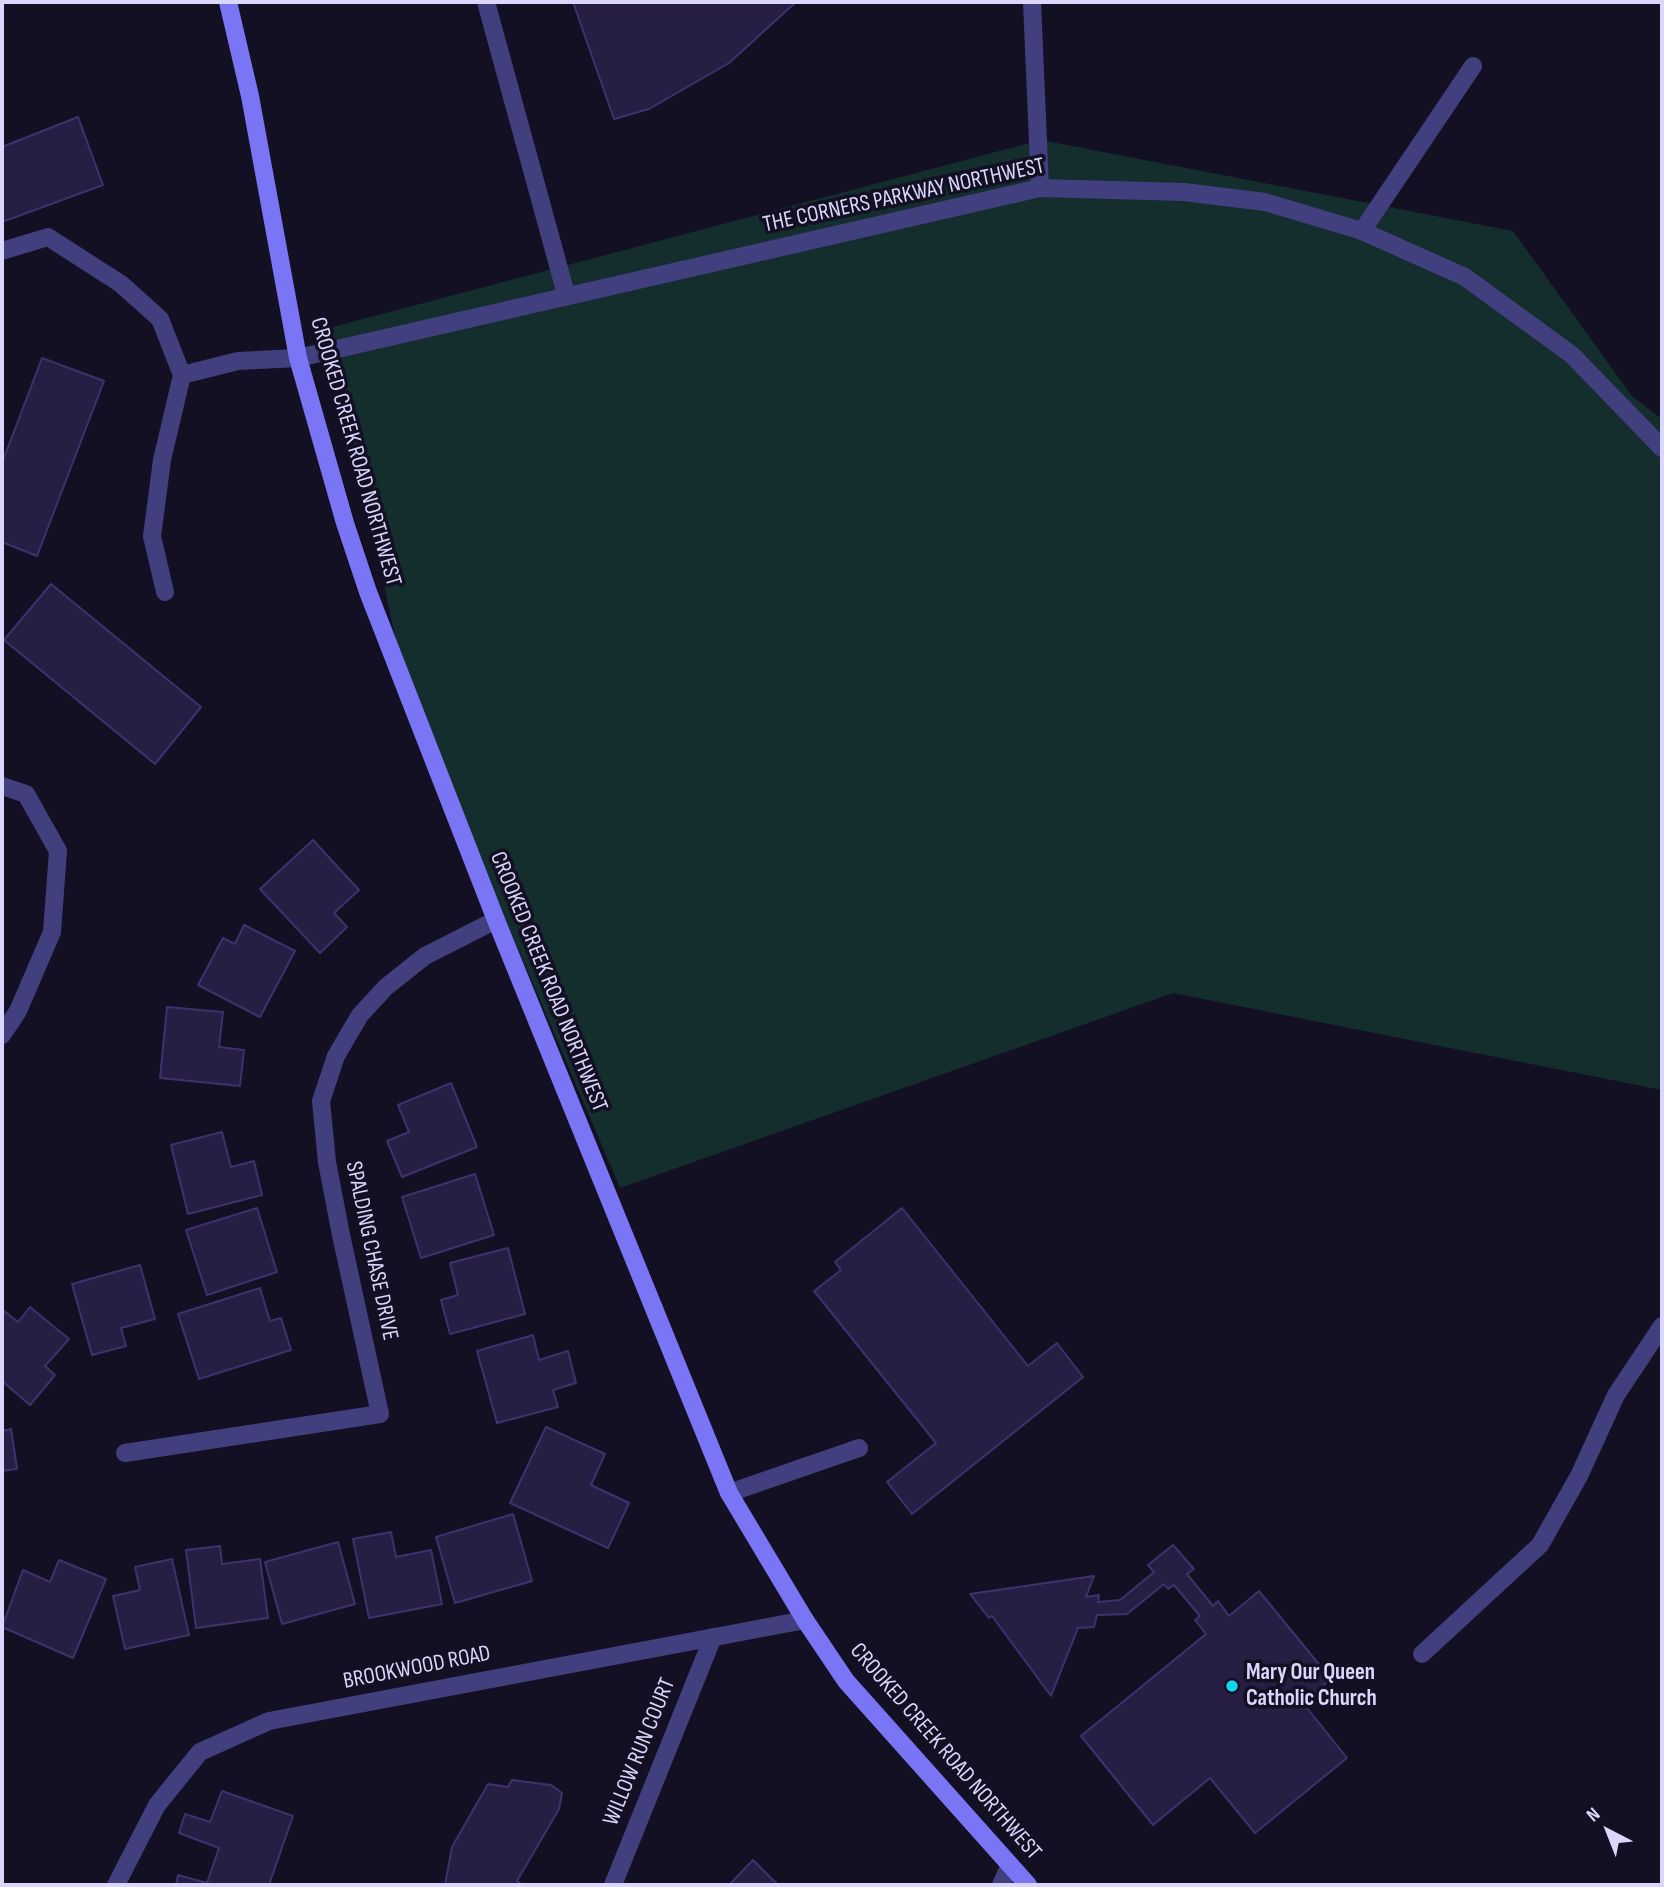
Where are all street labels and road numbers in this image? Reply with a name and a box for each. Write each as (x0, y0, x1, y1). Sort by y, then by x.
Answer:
street label: THE CORNERS PARKWAY NORTHWEST (761, 153, 1047, 239)
street label: CROOKED CREEK ROAD NORTHWEST (303, 314, 407, 590)
street label: CROOKED CREEK ROAD NORTHWEST (483, 848, 613, 1116)
street label: SPALDING CHASE DRIVE (339, 1159, 403, 1343)
street label: CROOKED CREEK ROAD NORTHWEST (843, 1638, 1047, 1866)
street label: BROOKWOOD ROAD (341, 1640, 493, 1696)
street label: WILLOW RUN COURT (598, 1674, 682, 1830)

